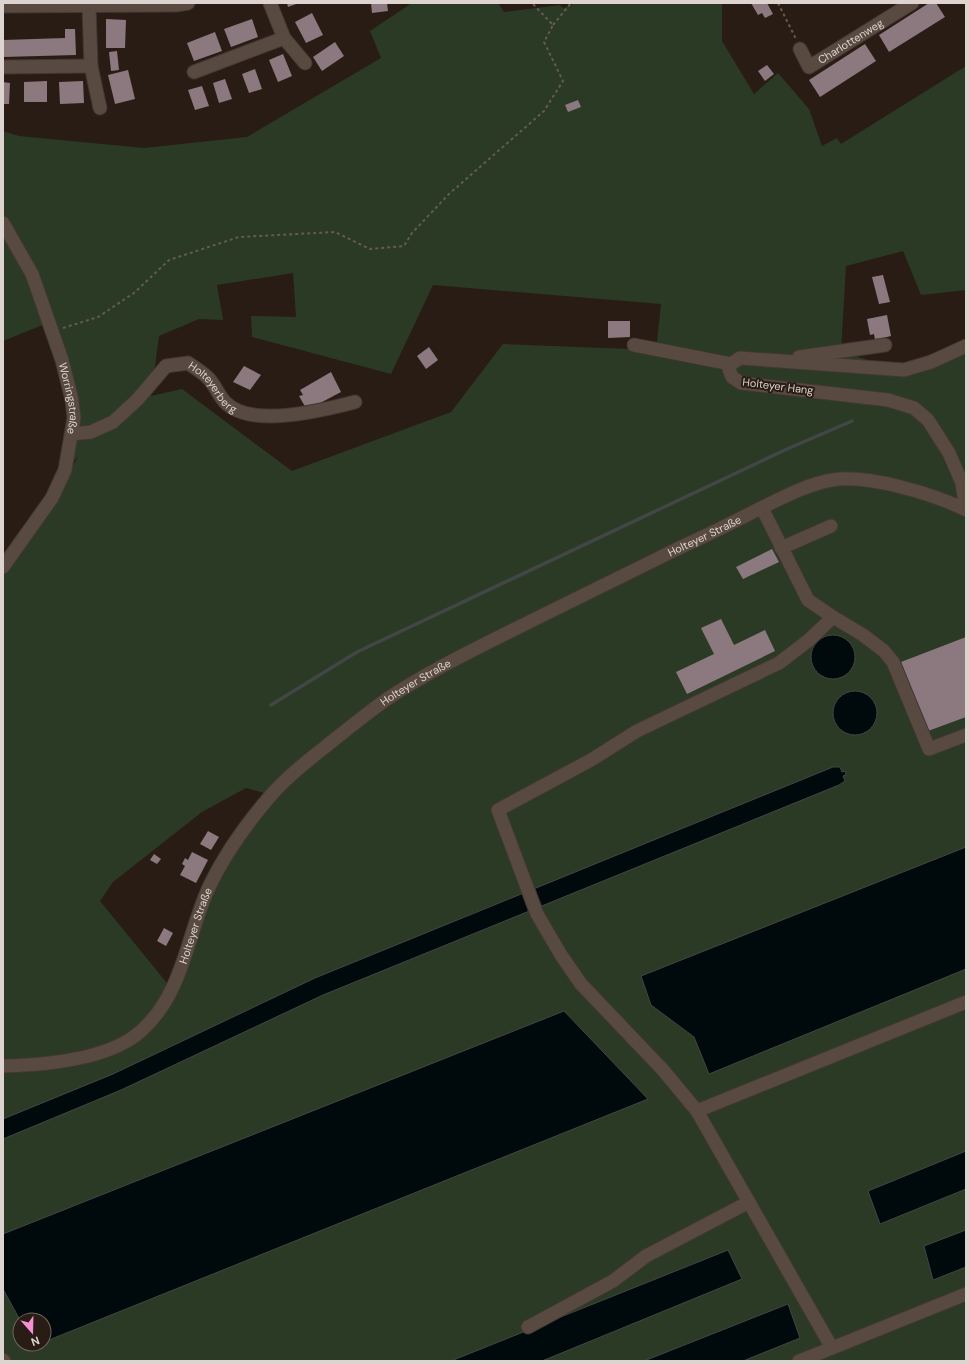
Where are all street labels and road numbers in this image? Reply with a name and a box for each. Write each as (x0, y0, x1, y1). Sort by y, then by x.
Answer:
street label: Charlottenweg (815, 16, 886, 67)
street label: Holteyerberg (186, 358, 239, 416)
street label: Worringstraße (56, 361, 81, 435)
street label: Holteyer Hang (742, 375, 814, 397)
street label: Holteyer Straße (665, 512, 743, 559)
street label: Holteyer Straße (377, 656, 453, 709)
street label: Holteyer Straße (176, 885, 215, 966)

